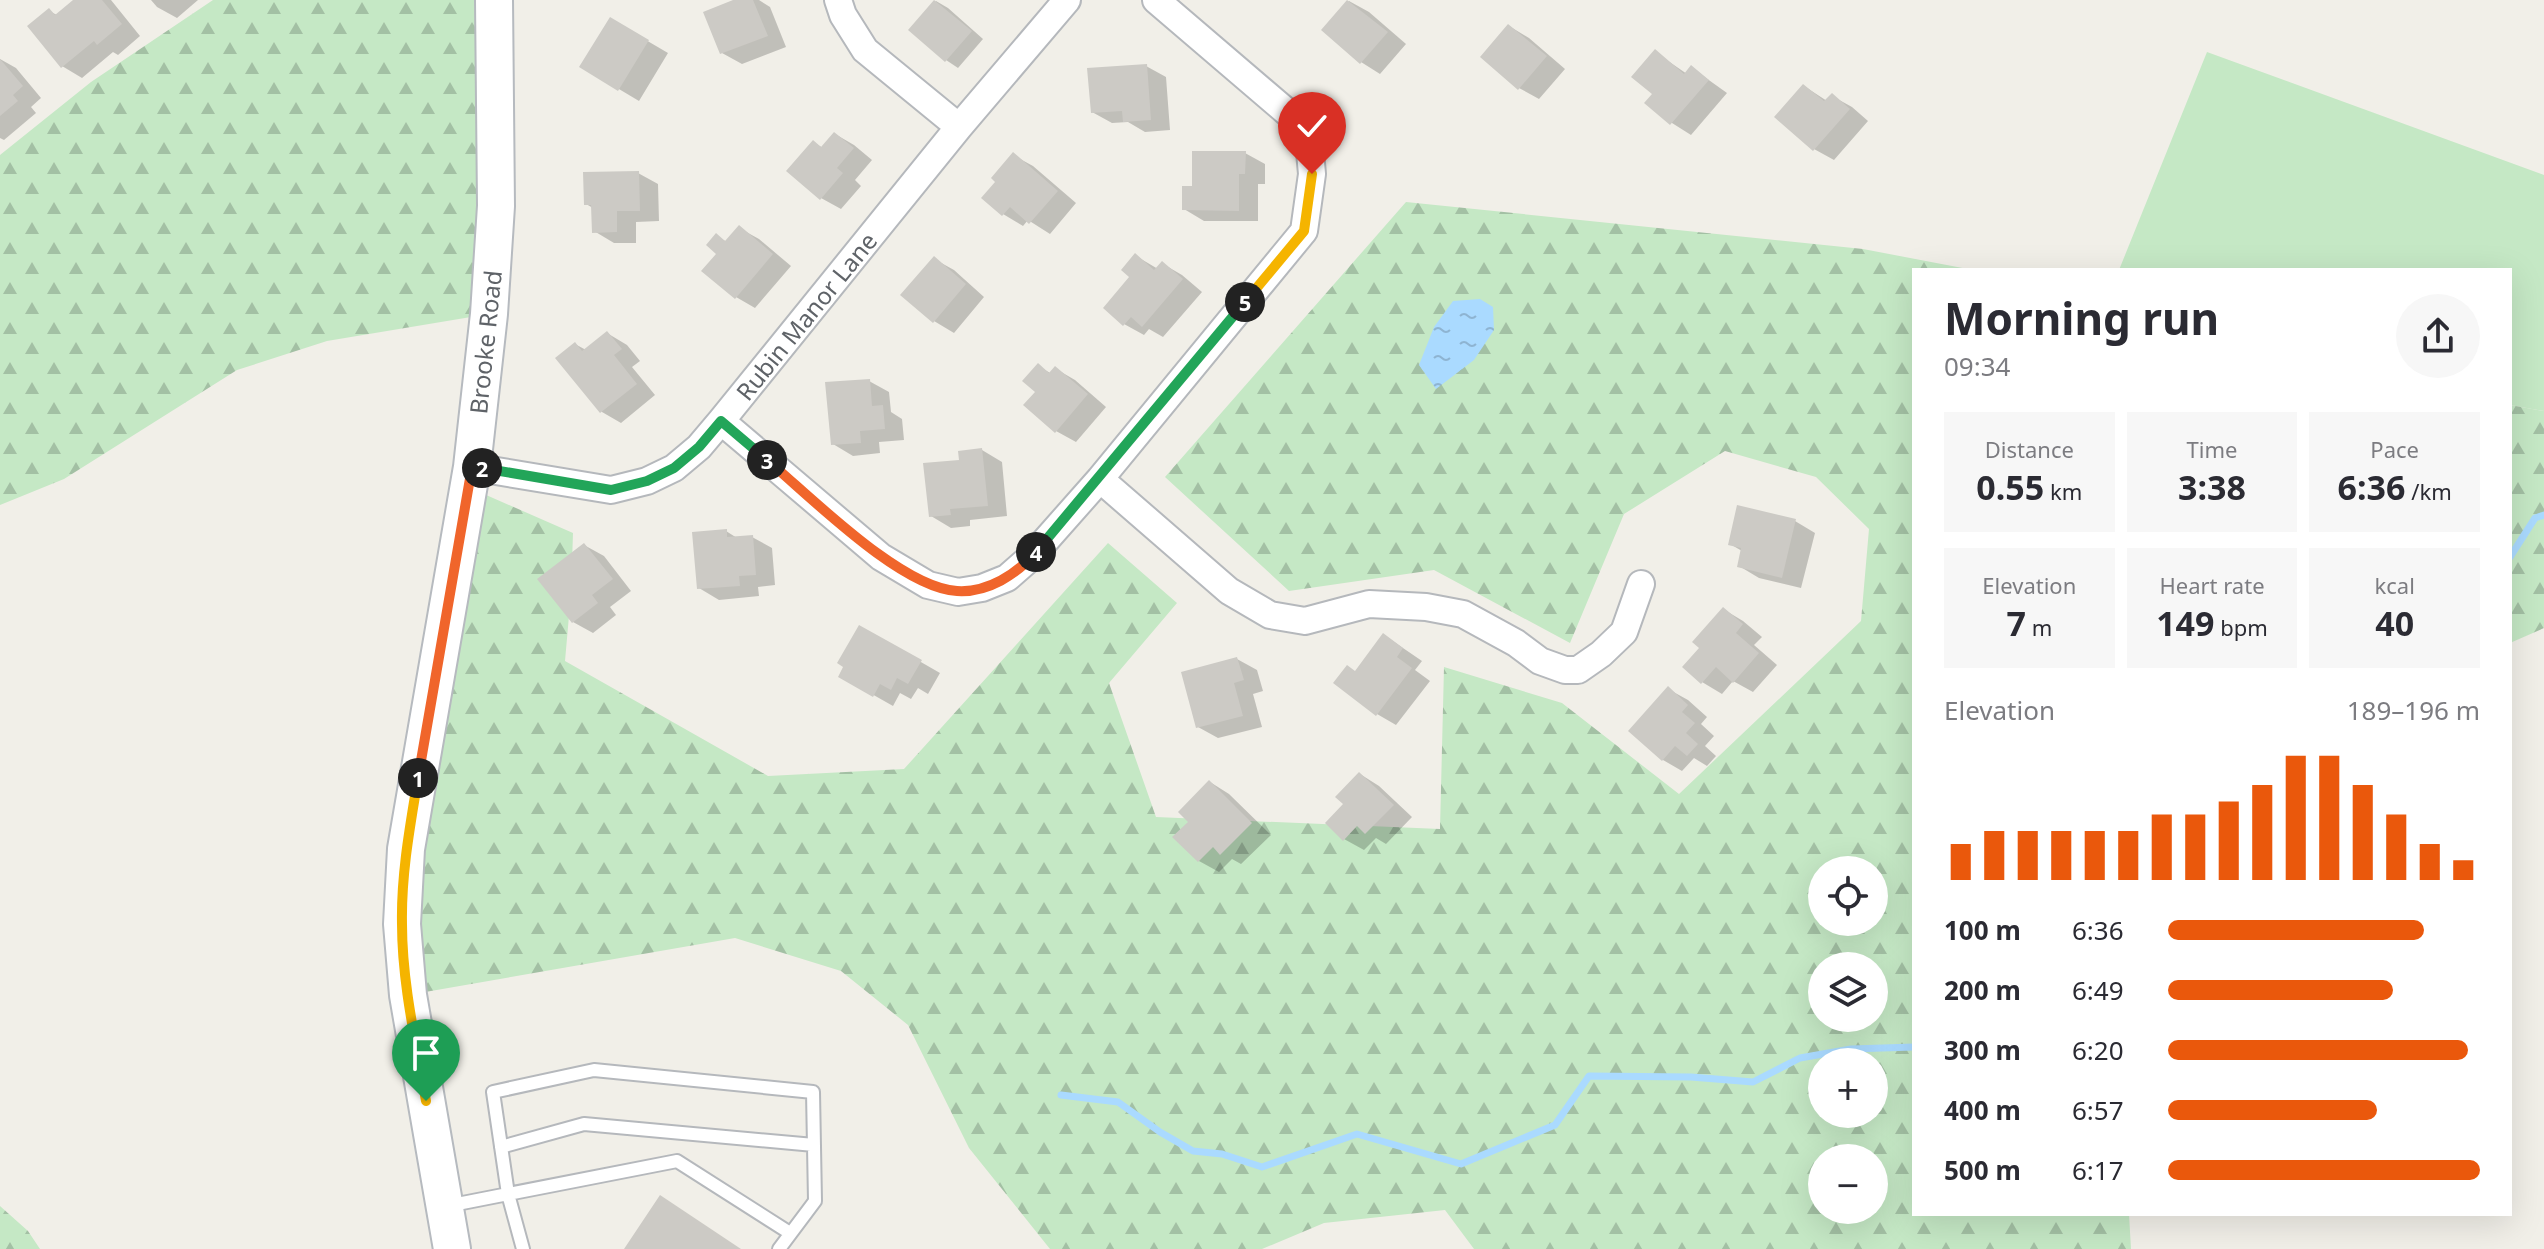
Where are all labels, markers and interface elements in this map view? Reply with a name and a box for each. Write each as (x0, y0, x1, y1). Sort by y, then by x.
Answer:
pin (1278, 92, 1346, 174)
icon: check (1290, 104, 1334, 148)
street label: Rubin Manor Lane (728, 225, 884, 407)
street label: Brooke Road (461, 268, 509, 416)
pin: 5 (1225, 282, 1265, 322)
text: 5 (1239, 287, 1251, 317)
text: Morning run (1944, 288, 2219, 348)
button: share (2396, 294, 2480, 378)
text: 09:34 (1944, 348, 2010, 384)
text: Distance (1985, 434, 2074, 464)
text: Time (2187, 434, 2237, 464)
text: Pace (2370, 434, 2419, 464)
pin: 3 (747, 440, 787, 480)
text: 3 (761, 445, 773, 475)
pin: 2 (462, 448, 502, 488)
text: 2 (476, 453, 488, 483)
text: 0.55 (1976, 464, 2044, 510)
text: 3:38 (2178, 464, 2246, 510)
text: 6:36 (2338, 464, 2406, 510)
text: km (2044, 476, 2082, 506)
text: /km (2406, 476, 2452, 506)
pin: 4 (1016, 532, 1056, 572)
text: 4 (1030, 537, 1042, 567)
text: Elevation (1982, 570, 2076, 600)
text: Heart rate (2159, 570, 2265, 600)
text: kcal (2375, 570, 2415, 600)
text: 7 (2006, 600, 2026, 646)
text: 149 (2156, 600, 2214, 646)
text: 40 (2375, 600, 2414, 646)
text: m (2026, 612, 2052, 642)
text: bpm (2214, 612, 2268, 642)
text: Elevation (1944, 692, 2055, 728)
text: 189–196 m (2347, 692, 2480, 728)
pin: 1 (398, 758, 438, 798)
text: 1 (412, 763, 424, 793)
map controls (1808, 856, 1888, 1224)
button: locate (1808, 856, 1888, 936)
text: 100 m (1944, 912, 2021, 948)
text: 6:36 (2072, 912, 2124, 948)
button: layers (1808, 952, 1888, 1032)
text: 200 m (1944, 972, 2021, 1008)
text: 6:49 (2072, 972, 2124, 1008)
pin (392, 1019, 460, 1101)
icon: arrive (404, 1031, 448, 1075)
text: 300 m (1944, 1032, 2021, 1068)
text: 6:20 (2072, 1032, 2124, 1068)
button: + (1808, 1048, 1888, 1128)
text: 400 m (1944, 1092, 2021, 1128)
text: 6:57 (2072, 1092, 2124, 1128)
button: − (1808, 1144, 1888, 1224)
text: 500 m (1944, 1152, 2021, 1188)
text: 6:17 (2072, 1152, 2124, 1188)

